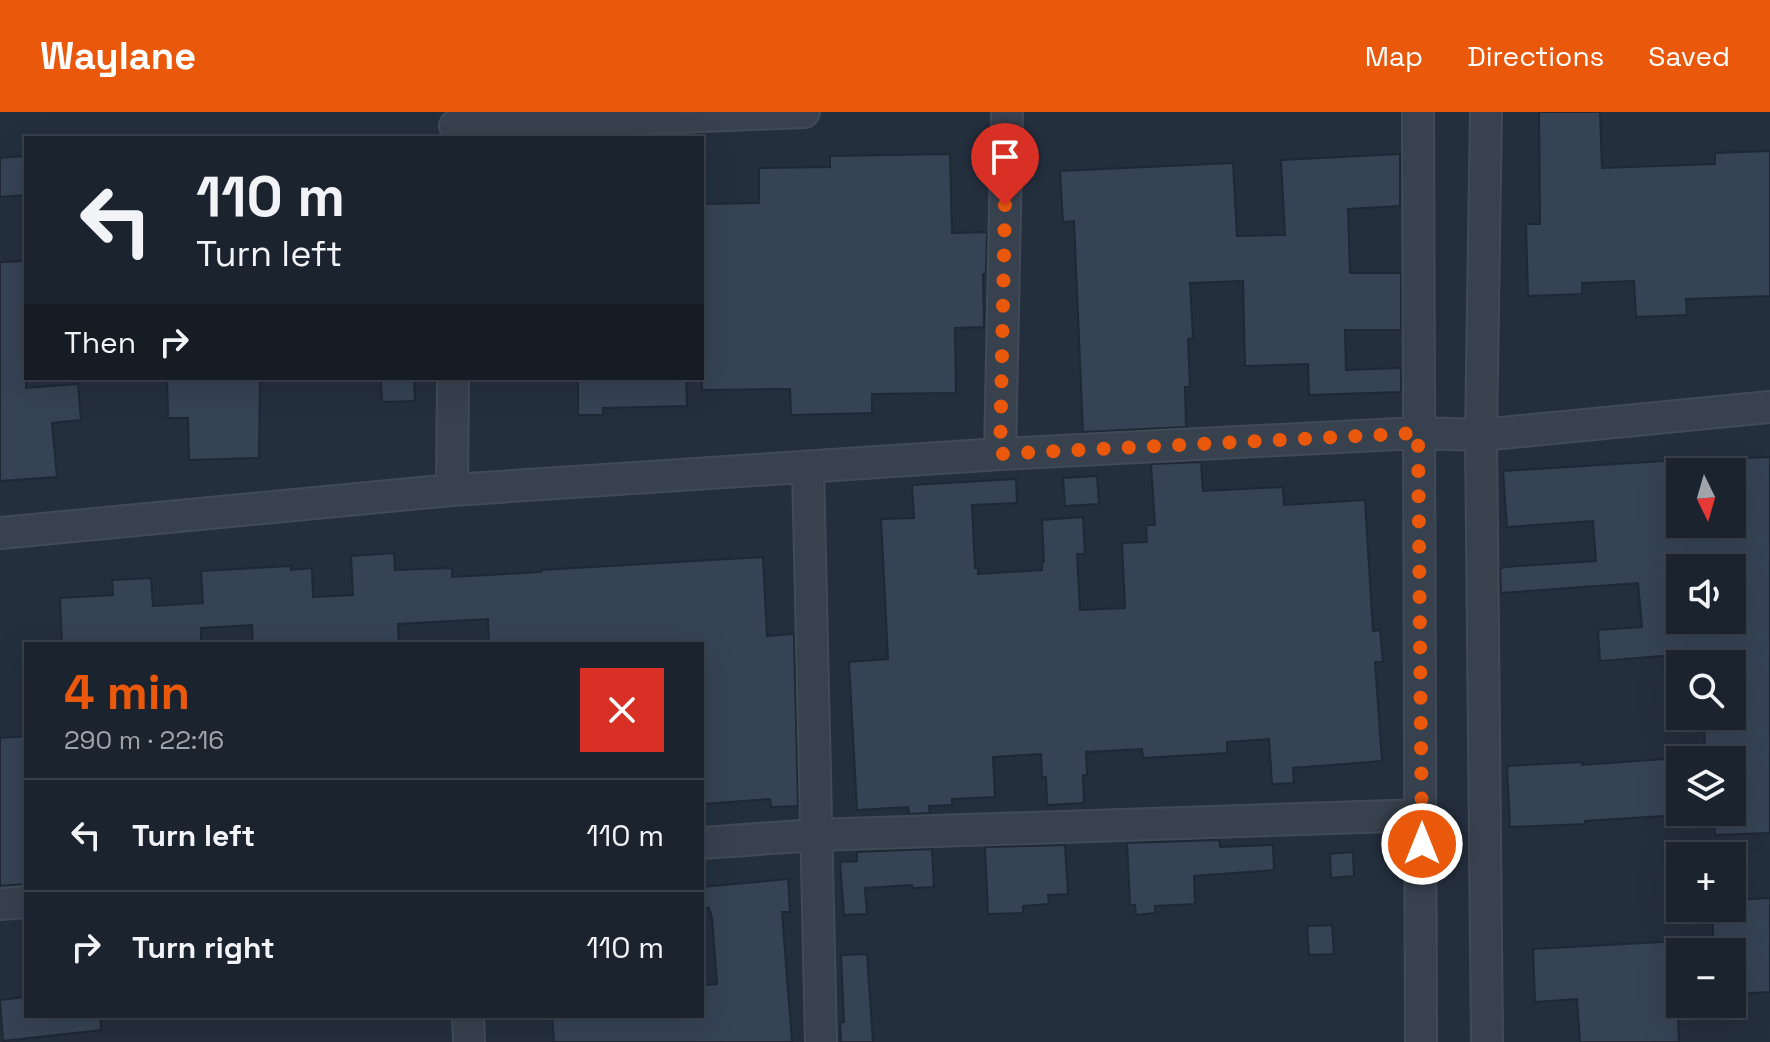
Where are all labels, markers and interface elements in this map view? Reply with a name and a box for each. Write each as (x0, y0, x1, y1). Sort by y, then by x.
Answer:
text: Waylane (40, 32, 196, 80)
text: Map (1365, 38, 1423, 74)
text: Directions (1467, 38, 1604, 74)
text: Saved (1648, 38, 1730, 74)
pin (971, 123, 1039, 205)
icon: arrive (983, 135, 1027, 179)
text: 110 m (196, 161, 345, 232)
icon: left (64, 168, 168, 272)
text: Turn left (196, 231, 343, 277)
icon: right (152, 320, 196, 364)
text: Then (64, 323, 136, 362)
north arrow (1666, 458, 1746, 538)
map controls (1666, 458, 1746, 1018)
button: sound (1666, 554, 1746, 634)
button: search (1666, 650, 1746, 730)
text: 4 min (64, 662, 190, 723)
button: close (580, 668, 664, 752)
text: 290 m · 22:16 (64, 723, 224, 757)
button: layers (1666, 746, 1746, 826)
position arrow (1380, 802, 1464, 886)
icon: left (64, 813, 108, 857)
text: Turn left (132, 816, 255, 855)
text: 110 m (586, 816, 664, 855)
button: + (1666, 842, 1746, 922)
icon: right (64, 925, 108, 969)
text: Turn right (132, 928, 275, 967)
text: 110 m (586, 928, 664, 967)
button: − (1666, 938, 1746, 1018)

